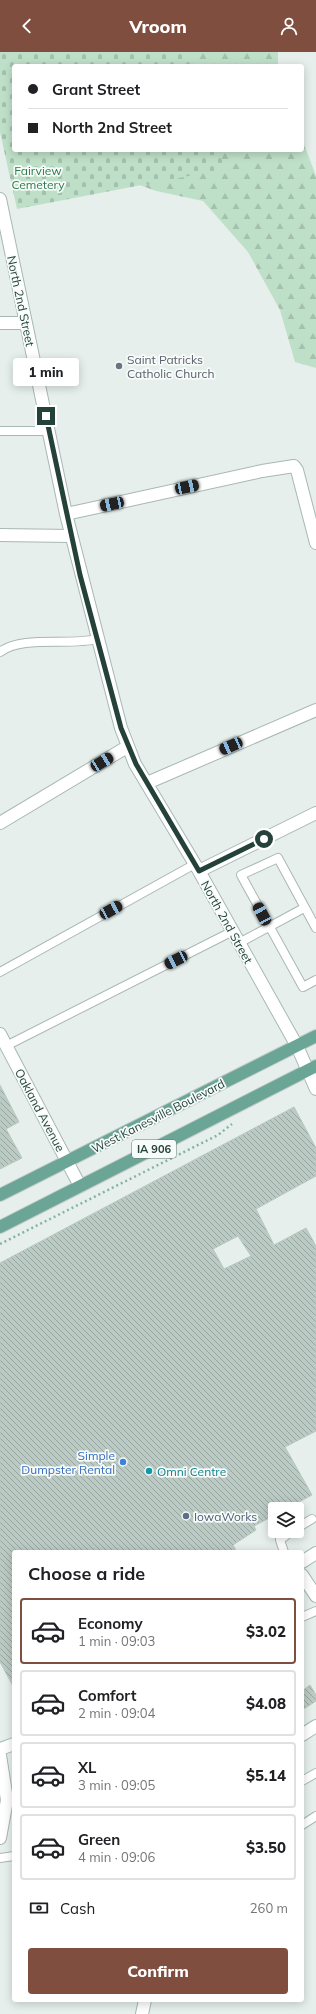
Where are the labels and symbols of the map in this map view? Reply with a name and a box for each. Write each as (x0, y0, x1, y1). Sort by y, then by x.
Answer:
park label: Fairview Cemetery (11, 163, 65, 192)
street label: North 2nd Street (4, 254, 38, 348)
place label: Saint Patricks Catholic Church (127, 352, 215, 381)
callout: 1 min (13, 358, 79, 386)
marker: Saint Patricks Catholic Church (114, 361, 124, 371)
route end (37, 407, 55, 425)
car (174, 479, 200, 495)
car (99, 496, 125, 512)
car (218, 736, 244, 756)
car (89, 751, 115, 773)
route start (255, 830, 273, 848)
street label: North 2nd Street (198, 878, 256, 966)
car (98, 899, 124, 921)
car (251, 901, 273, 927)
car (163, 949, 189, 971)
street label: Oakland Avenue (12, 1066, 68, 1154)
street label: West Kanesville Boulevard (89, 1076, 227, 1156)
road number: IA 906 (132, 1140, 176, 1158)
place label: Simple Dumpster Rental (21, 1448, 115, 1477)
marker: Simple Dumpster Rental (118, 1457, 128, 1467)
place label: Omni Centre (157, 1464, 226, 1479)
marker: Omni Centre (144, 1466, 154, 1476)
place label: IowaWorks (194, 1509, 257, 1524)
marker: IowaWorks (181, 1511, 191, 1521)

